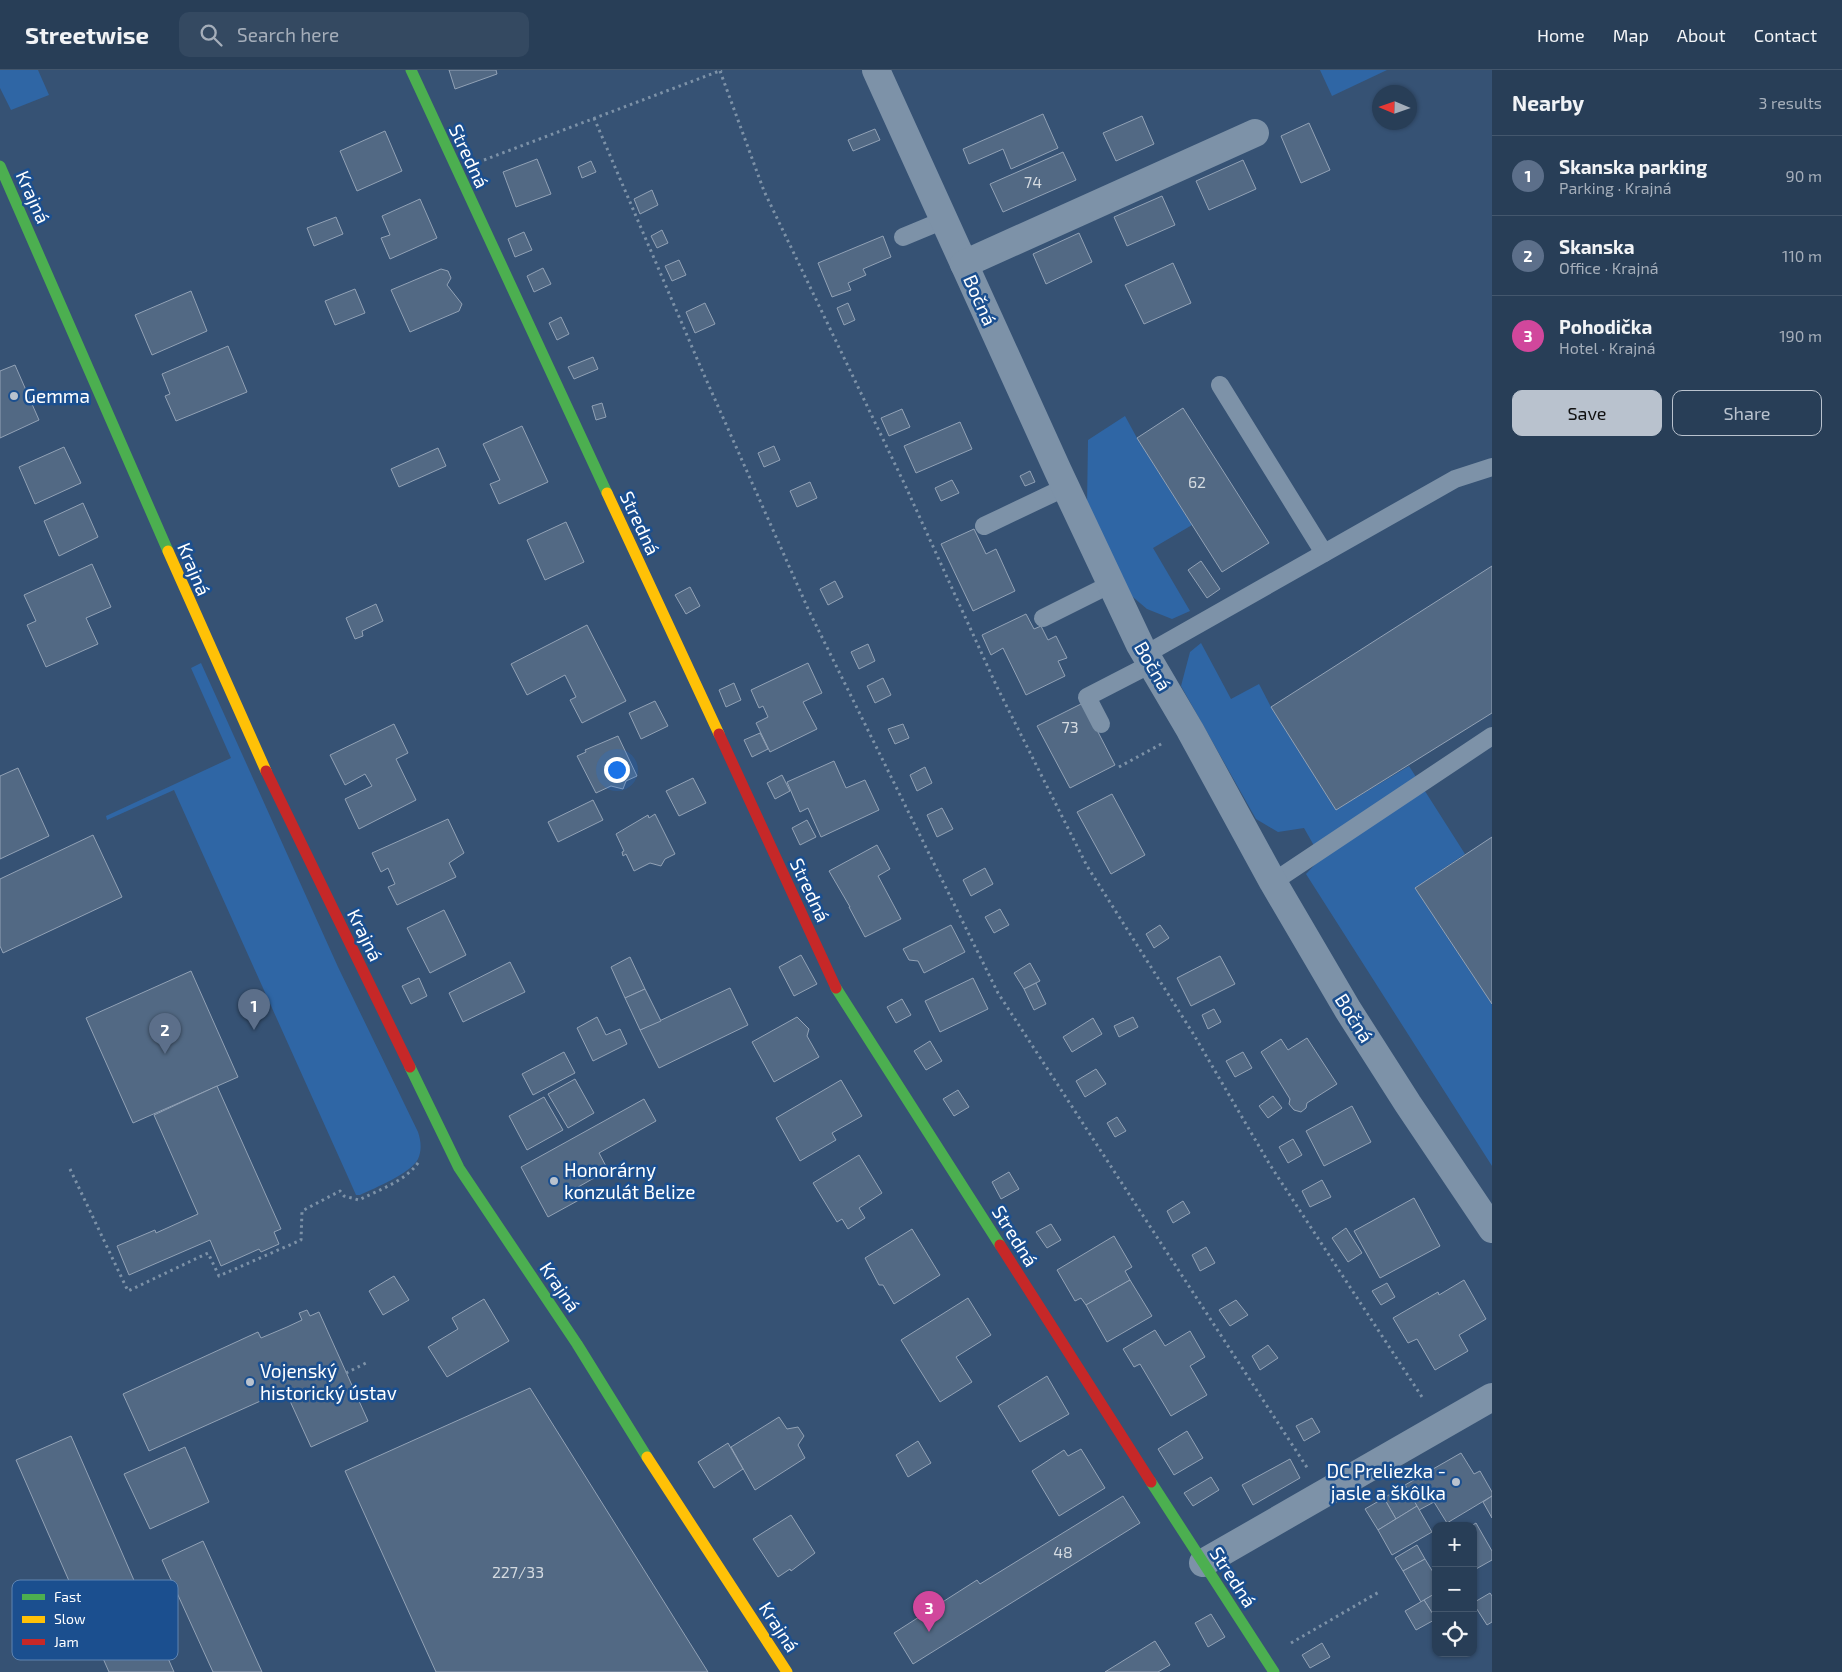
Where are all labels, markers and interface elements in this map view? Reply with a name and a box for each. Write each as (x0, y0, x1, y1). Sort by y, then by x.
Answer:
search box (179, 12, 529, 57)
text: Streetwise (25, 20, 149, 49)
icon: search (197, 21, 225, 49)
text: Search here (237, 23, 339, 46)
text: Home (1537, 24, 1585, 46)
text: Map (1613, 24, 1649, 46)
text: About (1677, 24, 1726, 46)
text: Contact (1754, 24, 1817, 46)
north arrow (1372, 85, 1417, 130)
text: Nearby (1512, 90, 1584, 115)
text: 3 results (1759, 93, 1822, 112)
street label: Stredná (445, 120, 494, 191)
text: Skanska parking (1559, 155, 1707, 178)
text: 1 (1525, 166, 1531, 185)
text: 90 m (1786, 166, 1822, 185)
street label: Krajná (12, 167, 55, 227)
house number: 74 (1024, 172, 1042, 191)
text: Parking · Krajná (1559, 178, 1672, 197)
text: Skanska (1559, 235, 1635, 258)
text: 2 (1523, 246, 1533, 265)
text: 110 m (1782, 246, 1822, 265)
text: Office · Krajná (1559, 258, 1659, 277)
street label: Bočná (959, 271, 1002, 329)
text: Pohodička (1559, 315, 1652, 338)
text: 3 (1523, 326, 1533, 345)
text: 190 m (1779, 326, 1822, 345)
text: Hotel · Krajná (1559, 338, 1655, 357)
place label: Gemma (24, 384, 90, 407)
marker: Gemma (8, 390, 20, 402)
button: Save (1512, 390, 1662, 436)
button: Share (1672, 390, 1822, 436)
house number: 62 (1188, 472, 1206, 491)
street label: Stredná (616, 487, 665, 558)
street label: Krajná (173, 539, 216, 599)
street label: Bočná (1130, 637, 1177, 695)
house number: 73 (1061, 717, 1079, 736)
your location (604, 757, 630, 783)
street label: Stredná (786, 854, 835, 925)
street label: Krajná (343, 905, 388, 965)
pin: 1 (238, 989, 270, 1030)
street label: Bočná (1331, 989, 1378, 1046)
pin: 2 (149, 1013, 181, 1054)
place label: Honorárny konzulát Belize (564, 1158, 696, 1203)
marker: Honorárny konzulát Belize (548, 1175, 560, 1187)
street label: Stredná (988, 1201, 1043, 1271)
street label: Krajná (535, 1257, 585, 1316)
place label: Vojenský historický ústav (260, 1359, 397, 1404)
marker: Vojenský historický ústav (244, 1376, 256, 1388)
place label: DC Preliezka - jasle a škôlka (1326, 1459, 1446, 1504)
marker: DC Preliezka - jasle a škôlka (1450, 1476, 1462, 1488)
map controls (1432, 1522, 1477, 1657)
button: + (1432, 1522, 1477, 1567)
house number: 48 (1053, 1542, 1073, 1561)
street label: Stredná (1205, 1542, 1262, 1611)
house number: 227/33 (492, 1562, 544, 1581)
button: − (1432, 1567, 1477, 1612)
legend (12, 1580, 178, 1660)
text: Fast (54, 1588, 81, 1605)
pin: 3 (913, 1591, 945, 1632)
street label: Krajná (755, 1597, 804, 1656)
text: Slow (54, 1610, 86, 1627)
button: locate (1432, 1612, 1477, 1657)
text: Jam (54, 1633, 79, 1650)

